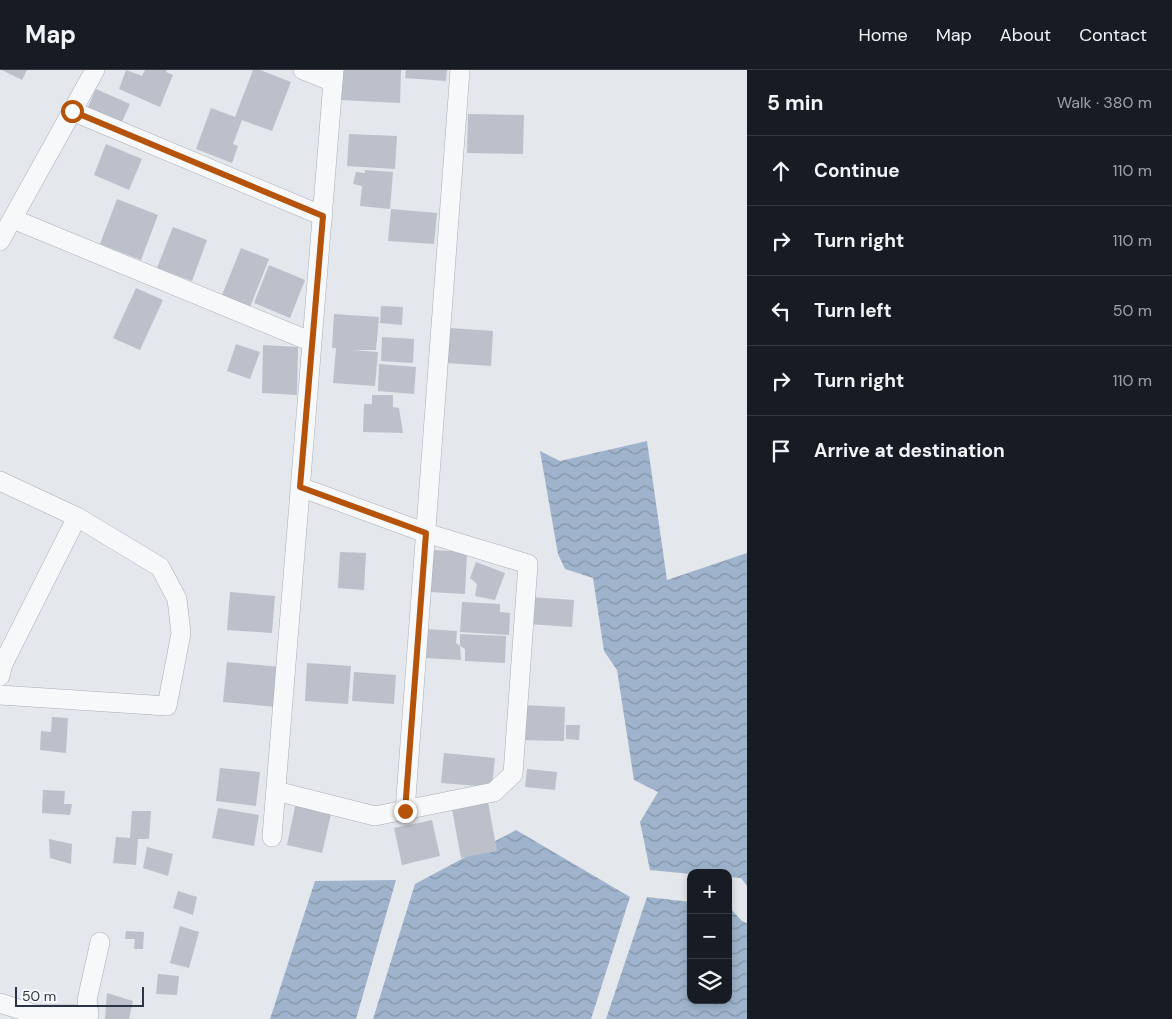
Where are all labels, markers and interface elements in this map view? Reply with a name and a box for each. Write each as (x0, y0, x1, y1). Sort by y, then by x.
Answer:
text: Map (25, 19, 76, 50)
text: Home (858, 23, 908, 47)
text: Map (936, 23, 972, 47)
text: About (1000, 23, 1051, 47)
text: Contact (1079, 23, 1147, 47)
text: 5 min (767, 89, 823, 117)
text: Walk · 380 m (1057, 92, 1152, 113)
route start (61, 100, 84, 123)
icon: ahead (767, 157, 795, 185)
text: Continue (814, 158, 900, 183)
text: 110 m (1113, 160, 1152, 181)
icon: right (767, 227, 795, 255)
text: Turn right (814, 228, 904, 253)
text: 110 m (1113, 230, 1152, 251)
icon: left (767, 297, 795, 325)
text: Turn left (814, 298, 892, 323)
text: 50 m (1113, 300, 1152, 321)
icon: right (767, 367, 795, 395)
text: Turn right (814, 368, 904, 393)
text: 110 m (1113, 370, 1152, 391)
icon: arrive (767, 437, 795, 465)
text: Arrive at destination (814, 438, 1005, 463)
route end (394, 800, 417, 823)
map controls (687, 869, 732, 1004)
button: + (687, 869, 732, 914)
button: − (687, 914, 732, 959)
button: layers (687, 959, 732, 1004)
scale bar (15, 984, 144, 1007)
text: 50 m (22, 987, 56, 1005)

